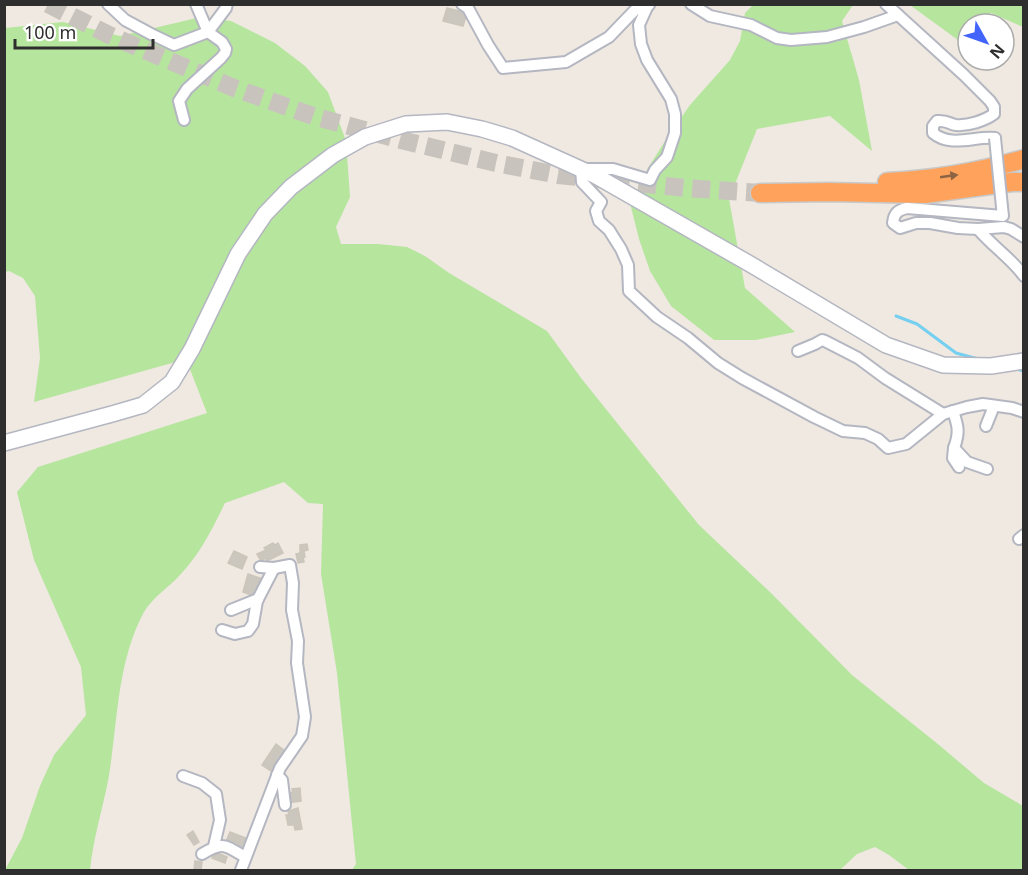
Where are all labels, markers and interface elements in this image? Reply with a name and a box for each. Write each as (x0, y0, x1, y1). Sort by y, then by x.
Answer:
scale bar (15, 12, 153, 50)
north arrow (956, 12, 1016, 72)
text: 100 m (24, 20, 76, 44)
text: N (985, 40, 1010, 64)
one-way arrow (940, 171, 959, 180)

